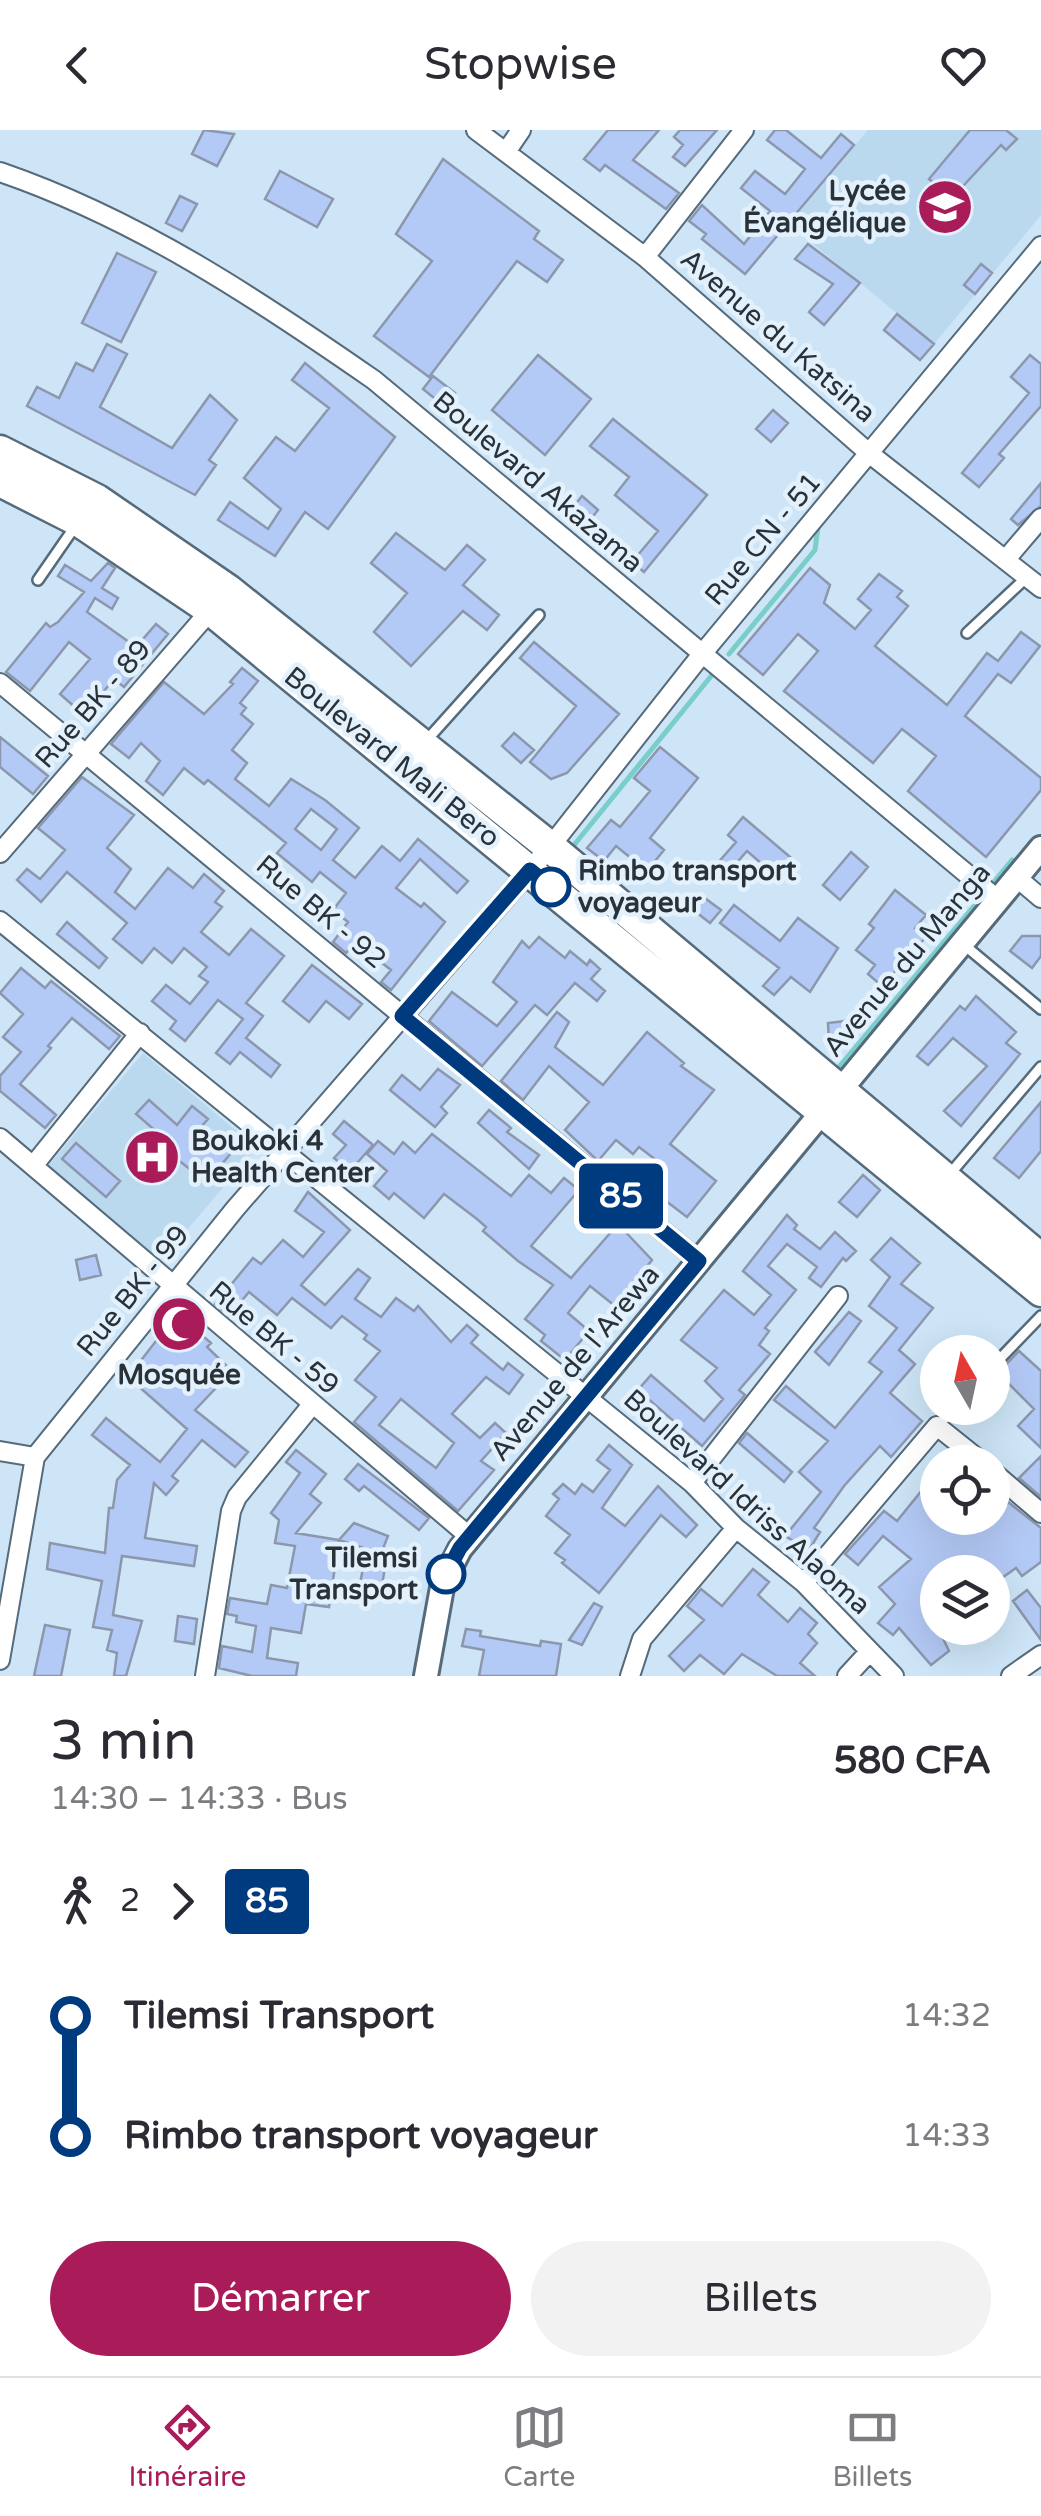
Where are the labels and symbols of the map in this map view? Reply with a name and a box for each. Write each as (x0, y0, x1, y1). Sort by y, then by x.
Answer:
place label: Lycée Évangélique (743, 174, 906, 240)
school or university icon: Lycée Évangélique (915, 177, 975, 237)
street label: Avenue du Katsina (673, 242, 883, 430)
street label: Boulevard Akazama (426, 384, 650, 580)
street label: Rue CN - 51 (698, 466, 828, 612)
street label: Rue BK - 89 (28, 633, 158, 775)
street label: Boulevard Mali Bero (277, 659, 507, 855)
street label: Rue BK - 92 (249, 848, 393, 976)
place label: Rimbo transport voyageur (578, 854, 797, 920)
street label: Avenue du Manga (816, 856, 998, 1064)
marker: Rimbo transport voyageur (532, 868, 570, 906)
place label: Boukoki 4 Health Center (191, 1124, 375, 1190)
hospital icon: Boukoki 4 Health Center (122, 1127, 182, 1187)
line badge: 85 (576, 1164, 666, 1228)
street label: Rue BK - 99 (70, 1218, 196, 1364)
street label: Avenue de l'Arewa (483, 1258, 667, 1468)
street label: Rue BK - 59 (202, 1274, 346, 1402)
mosque icon: Mosquée (149, 1294, 209, 1354)
north arrow (920, 1335, 1010, 1425)
place label: Mosquée (117, 1358, 241, 1392)
street label: Boulevard Idriss Alaoma (616, 1382, 878, 1622)
place label: Tilemsi Transport (289, 1541, 418, 1607)
marker: Tilemsi Transport (427, 1555, 465, 1593)

